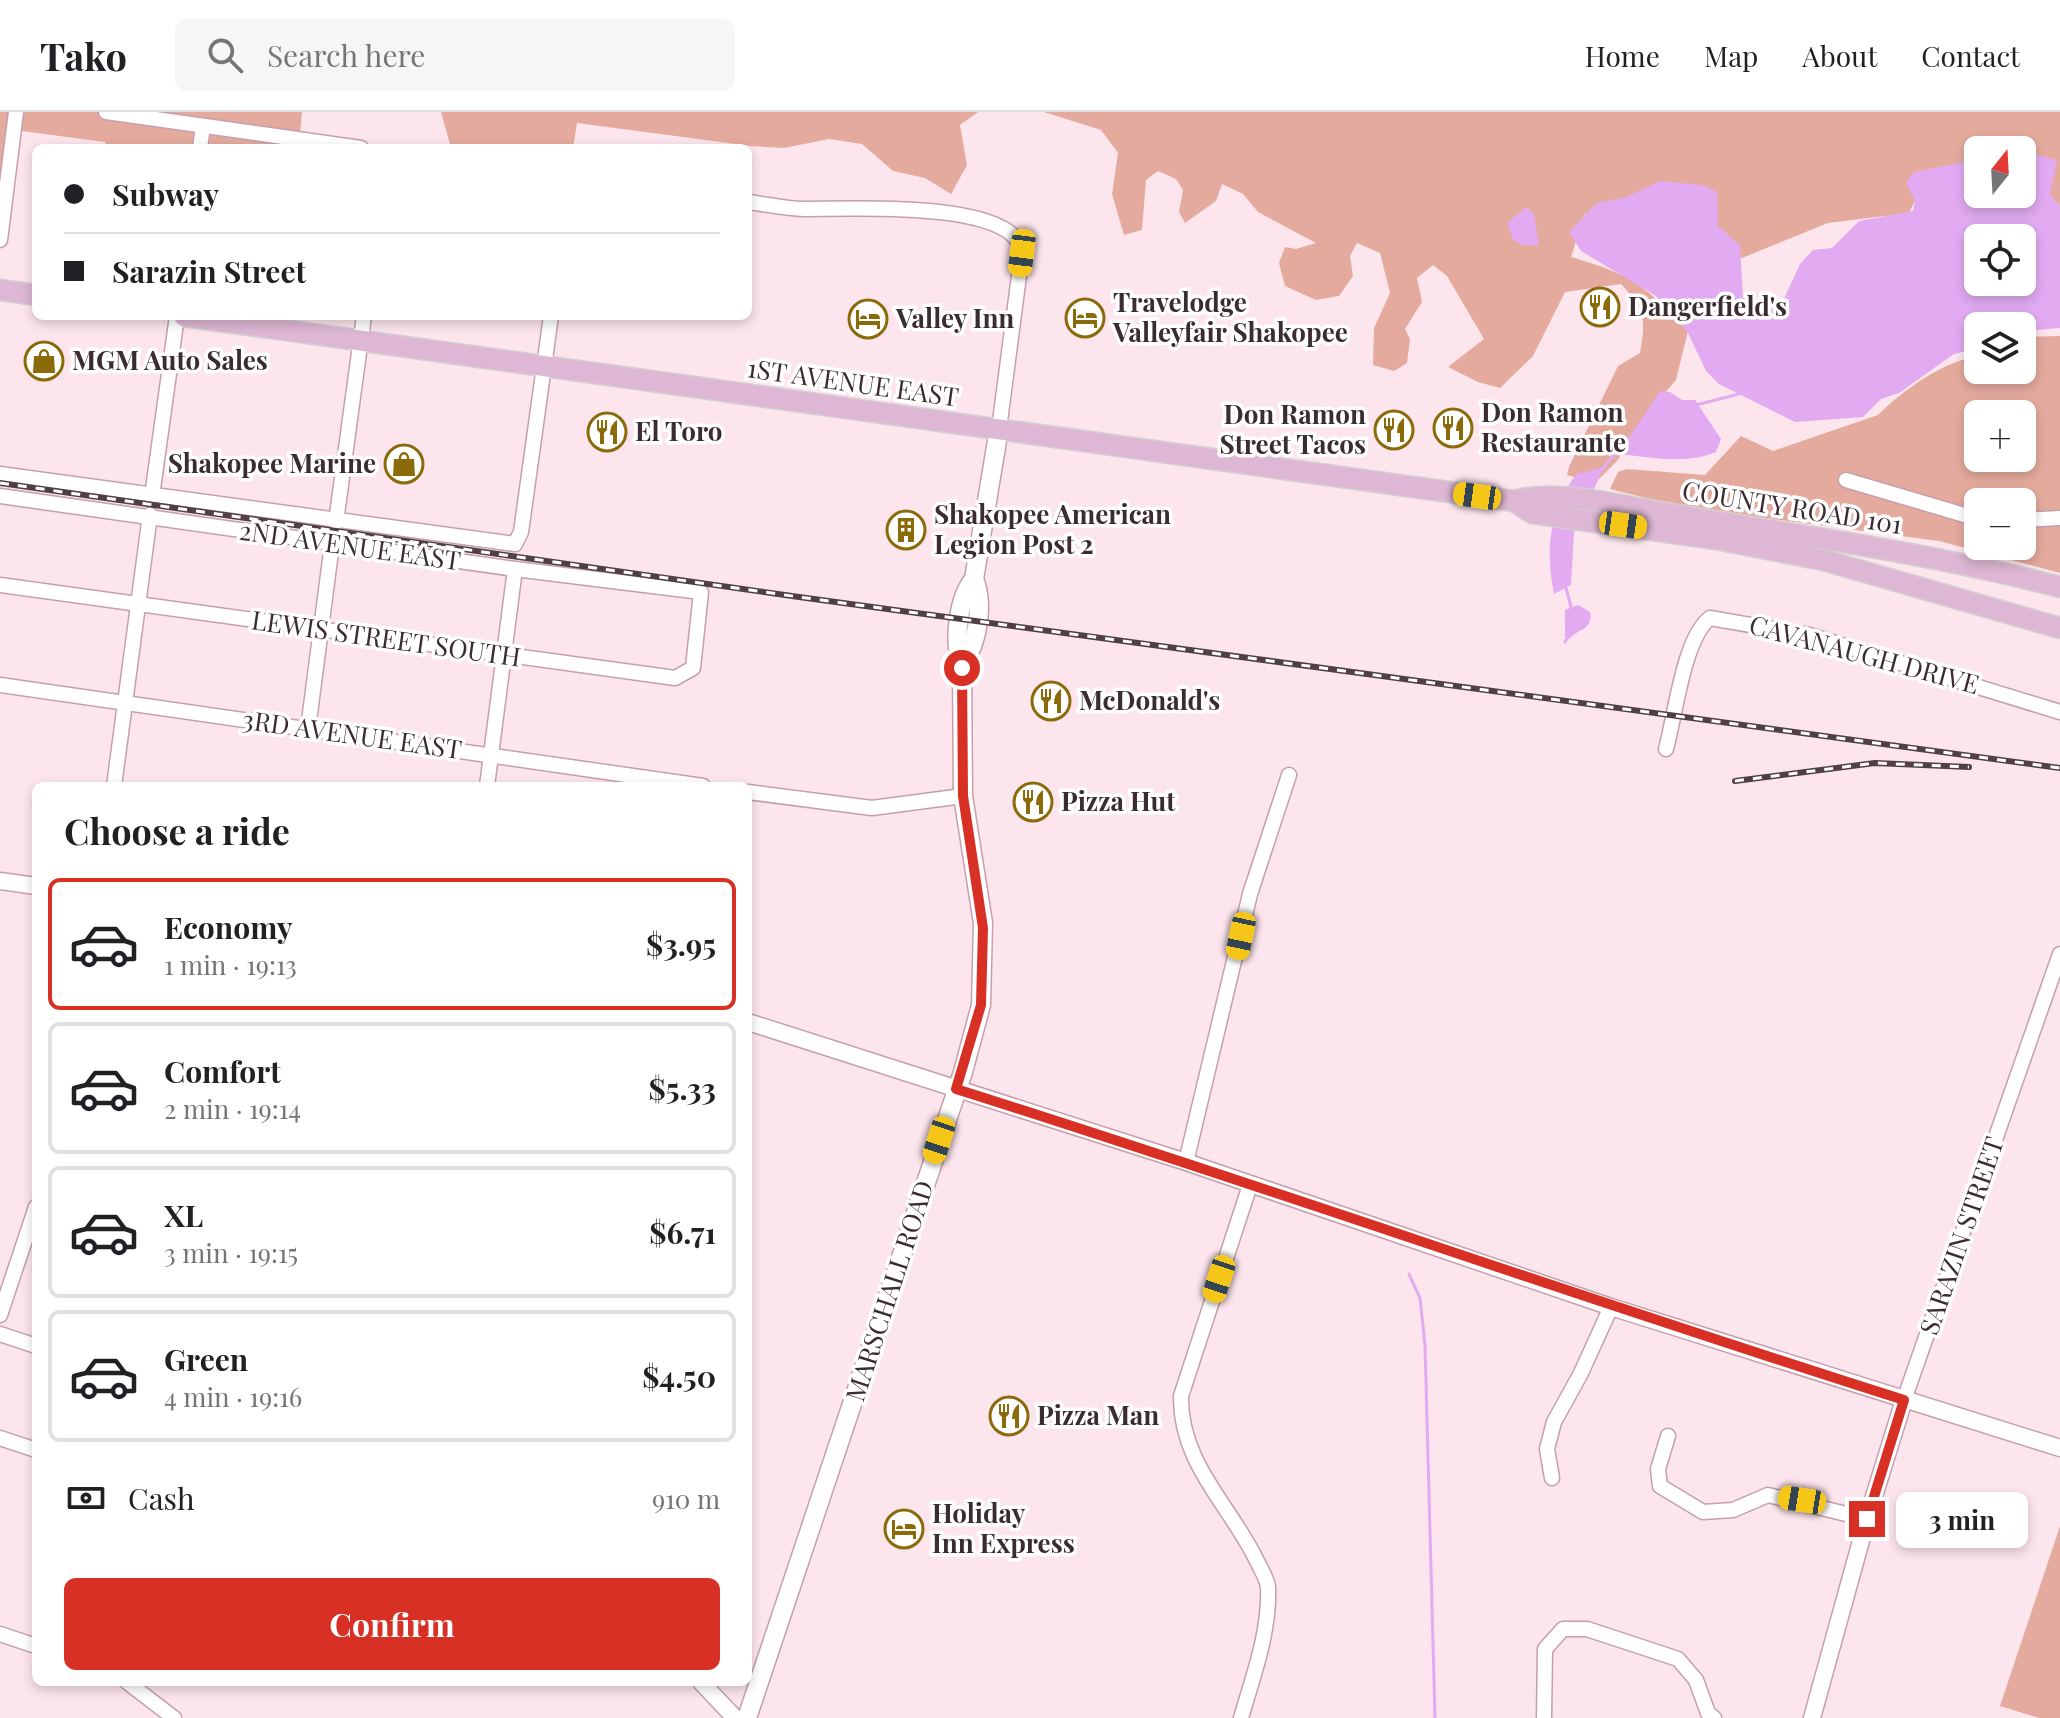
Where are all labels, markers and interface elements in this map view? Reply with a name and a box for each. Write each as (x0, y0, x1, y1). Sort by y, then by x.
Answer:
search box (175, 19, 735, 91)
text: Tako (40, 30, 127, 81)
icon: search (203, 33, 247, 77)
text: Search here (267, 35, 426, 75)
text: Home (1585, 37, 1660, 74)
text: Map (1704, 37, 1758, 74)
text: About (1802, 37, 1877, 74)
text: Contact (1921, 37, 2020, 74)
north arrow (1964, 136, 2036, 208)
map controls (1964, 136, 2036, 560)
text: Subway (112, 174, 219, 214)
button: locate (1964, 224, 2036, 296)
car (1007, 228, 1037, 278)
text: Sarazin Street (112, 251, 306, 291)
place label: Travelodge Valleyfair Shakopee (1112, 284, 1348, 349)
restaurant icon: Dangerfield's (1579, 286, 1621, 328)
place label: Dangerfield's (1628, 288, 1787, 323)
hotel icon: Travelodge Valleyfair Shakopee (1064, 297, 1106, 339)
hotel icon: Valley Inn (847, 298, 889, 340)
place label: Valley Inn (895, 300, 1014, 335)
button: layers (1964, 312, 2036, 384)
shop icon: MGM Auto Sales (23, 340, 65, 382)
place label: MGM Auto Sales (72, 342, 268, 377)
street label: 1ST AVENUE EAST (745, 349, 961, 414)
place label: Don Ramon Restaurante (1481, 394, 1626, 459)
place label: Don Ramon Street Tacos (1219, 396, 1366, 461)
button: + (1964, 400, 2036, 472)
restaurant icon: Don Ramon Restaurante (1432, 407, 1474, 449)
restaurant icon: Don Ramon Street Tacos (1373, 409, 1415, 451)
restaurant icon: El Toro (586, 411, 628, 453)
place label: El Toro (635, 413, 722, 448)
shop icon: Shakopee Marine (383, 443, 425, 485)
place label: Shakopee Marine (168, 445, 376, 480)
street label: COUNTY ROAD 101 (1680, 472, 1905, 541)
car (1452, 481, 1502, 511)
button: − (1964, 488, 2036, 560)
place label: Shakopee American Legion Post 2 (934, 496, 1171, 561)
building icon: Shakopee American Legion Post 2 (885, 509, 927, 551)
car (1598, 510, 1648, 540)
street label: 2ND AVENUE EAST (237, 512, 463, 577)
street label: LEWIS STREET SOUTH (249, 601, 523, 674)
street label: CAVANAUGH DRIVE (1746, 606, 1983, 701)
route start (944, 650, 980, 686)
restaurant icon: McDonald's (1030, 680, 1072, 722)
place label: McDonald's (1079, 682, 1220, 717)
street label: 3RD AVENUE EAST (240, 701, 464, 766)
restaurant icon: Pizza Hut (1012, 781, 1054, 823)
place label: Pizza Hut (1061, 783, 1176, 818)
text: Choose a ride (64, 806, 290, 854)
text: Economy (164, 907, 293, 947)
icon: car (68, 908, 140, 980)
car (1224, 910, 1258, 962)
text: $3.95 (646, 924, 716, 964)
text: 1 min · 19:13 (164, 947, 297, 982)
text: Comfort (164, 1051, 281, 1091)
icon: car (68, 1052, 140, 1124)
text: $5.33 (649, 1068, 716, 1108)
text: 2 min · 19:14 (164, 1091, 301, 1126)
car (920, 1113, 958, 1167)
street label: SARAZIN STREET (1910, 1132, 2011, 1339)
street label: MARSCHALL ROAD (836, 1176, 941, 1405)
text: XL (164, 1195, 203, 1235)
icon: car (68, 1196, 140, 1268)
text: $6.71 (649, 1212, 716, 1252)
text: 3 min · 19:15 (164, 1235, 298, 1270)
car (1200, 1252, 1238, 1306)
text: Green (164, 1339, 248, 1379)
icon: car (68, 1340, 140, 1412)
text: $4.50 (642, 1356, 716, 1396)
text: 4 min · 19:16 (164, 1379, 302, 1414)
restaurant icon: Pizza Man (988, 1395, 1030, 1437)
place label: Pizza Man (1037, 1397, 1159, 1432)
icon: cash (64, 1476, 108, 1520)
text: Cash (128, 1478, 195, 1518)
text: 910 m (652, 1481, 720, 1516)
car (1776, 1484, 1828, 1516)
callout: 3 min (1895, 1491, 2027, 1547)
place label: Holiday Inn Express (932, 1495, 1075, 1560)
route end (1849, 1501, 1885, 1537)
text: 3 min (1929, 1502, 1995, 1537)
hotel icon: Holiday Inn Express (883, 1508, 925, 1550)
button: Confirm (64, 1578, 720, 1670)

